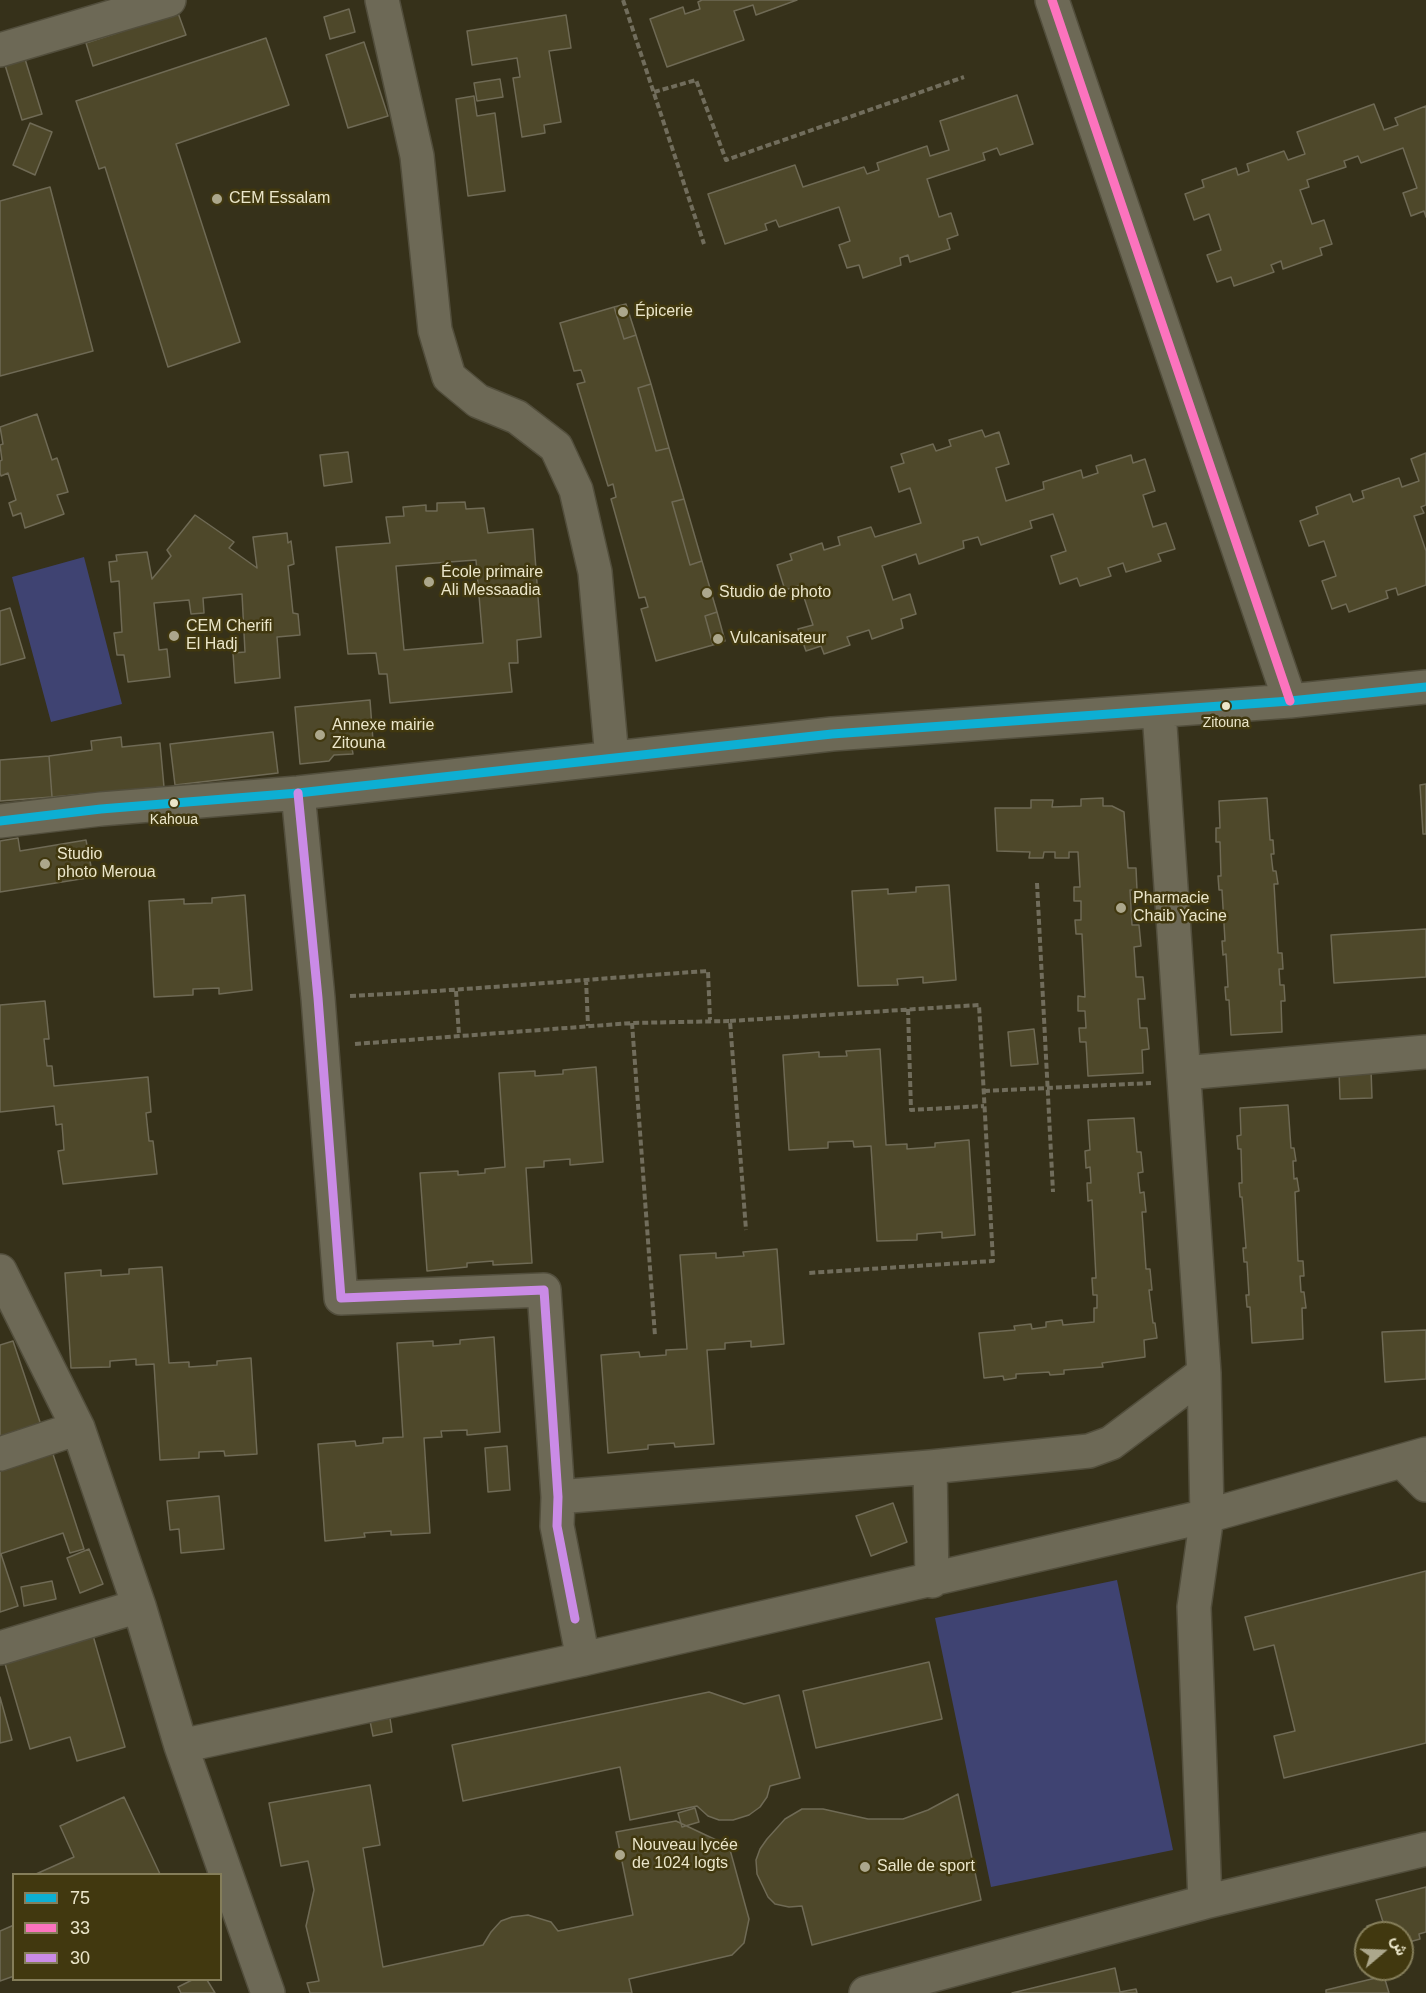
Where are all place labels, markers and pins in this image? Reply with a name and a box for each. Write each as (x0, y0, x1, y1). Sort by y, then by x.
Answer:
place label: CEM Essalam (229, 189, 330, 209)
marker: CEM Essalam (210, 192, 224, 206)
place label: Épicerie (635, 302, 693, 322)
marker: Épicerie (616, 305, 630, 319)
place label: École primaire Ali Messaadia (441, 563, 543, 601)
marker: École primaire Ali Messaadia (422, 575, 436, 589)
place label: Studio de photo (719, 583, 831, 603)
marker: Studio de photo (700, 586, 714, 600)
place label: CEM Cherifi El Hadj (186, 617, 272, 655)
marker: CEM Cherifi El Hadj (167, 629, 181, 643)
place label: Vulcanisateur (730, 629, 826, 649)
marker: Vulcanisateur (711, 632, 725, 646)
marker: Zitouna (1220, 700, 1232, 712)
place label: Zitouna (1203, 715, 1249, 731)
place label: Annexe mairie Zitouna (332, 716, 434, 754)
marker: Annexe mairie Zitouna (313, 728, 327, 742)
marker: Kahoua (168, 797, 180, 809)
place label: Kahoua (150, 812, 198, 828)
place label: Studio photo Meroua (57, 845, 156, 883)
marker: Studio photo Meroua (38, 857, 52, 871)
place label: Pharmacie Chaib Yacine (1133, 889, 1227, 927)
marker: Pharmacie Chaib Yacine (1114, 901, 1128, 915)
place label: Nouveau lycée de 1024 logts (632, 1836, 738, 1874)
marker: Nouveau lycée de 1024 logts (613, 1848, 627, 1862)
place label: Salle de sport (877, 1857, 975, 1877)
marker: Salle de sport (858, 1860, 872, 1874)

